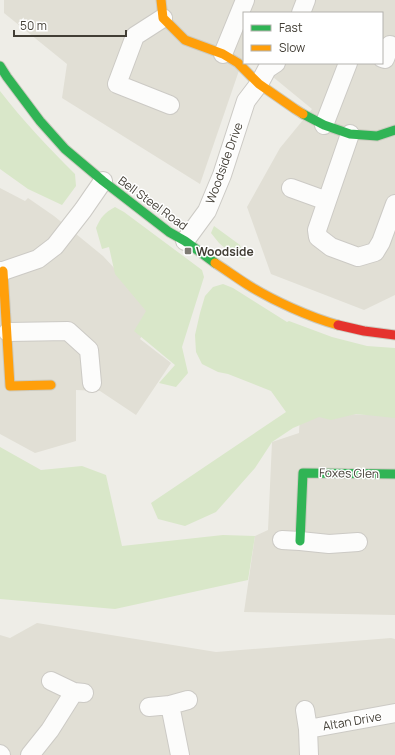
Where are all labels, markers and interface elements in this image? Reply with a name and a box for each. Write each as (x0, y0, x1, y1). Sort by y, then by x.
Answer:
scale bar (14, 12, 126, 38)
legend (243, 12, 383, 64)
text: 50 m (20, 17, 47, 34)
text: Fast (279, 19, 303, 36)
text: Slow (279, 39, 305, 56)
street label: Woodside Drive (201, 120, 247, 206)
street label: Bell Steel Road (115, 172, 191, 234)
place label: Woodside (196, 243, 254, 260)
marker: Woodside (183, 246, 193, 256)
street label: Foxes Glen (319, 464, 379, 482)
street label: Altan Drive (321, 707, 383, 735)

